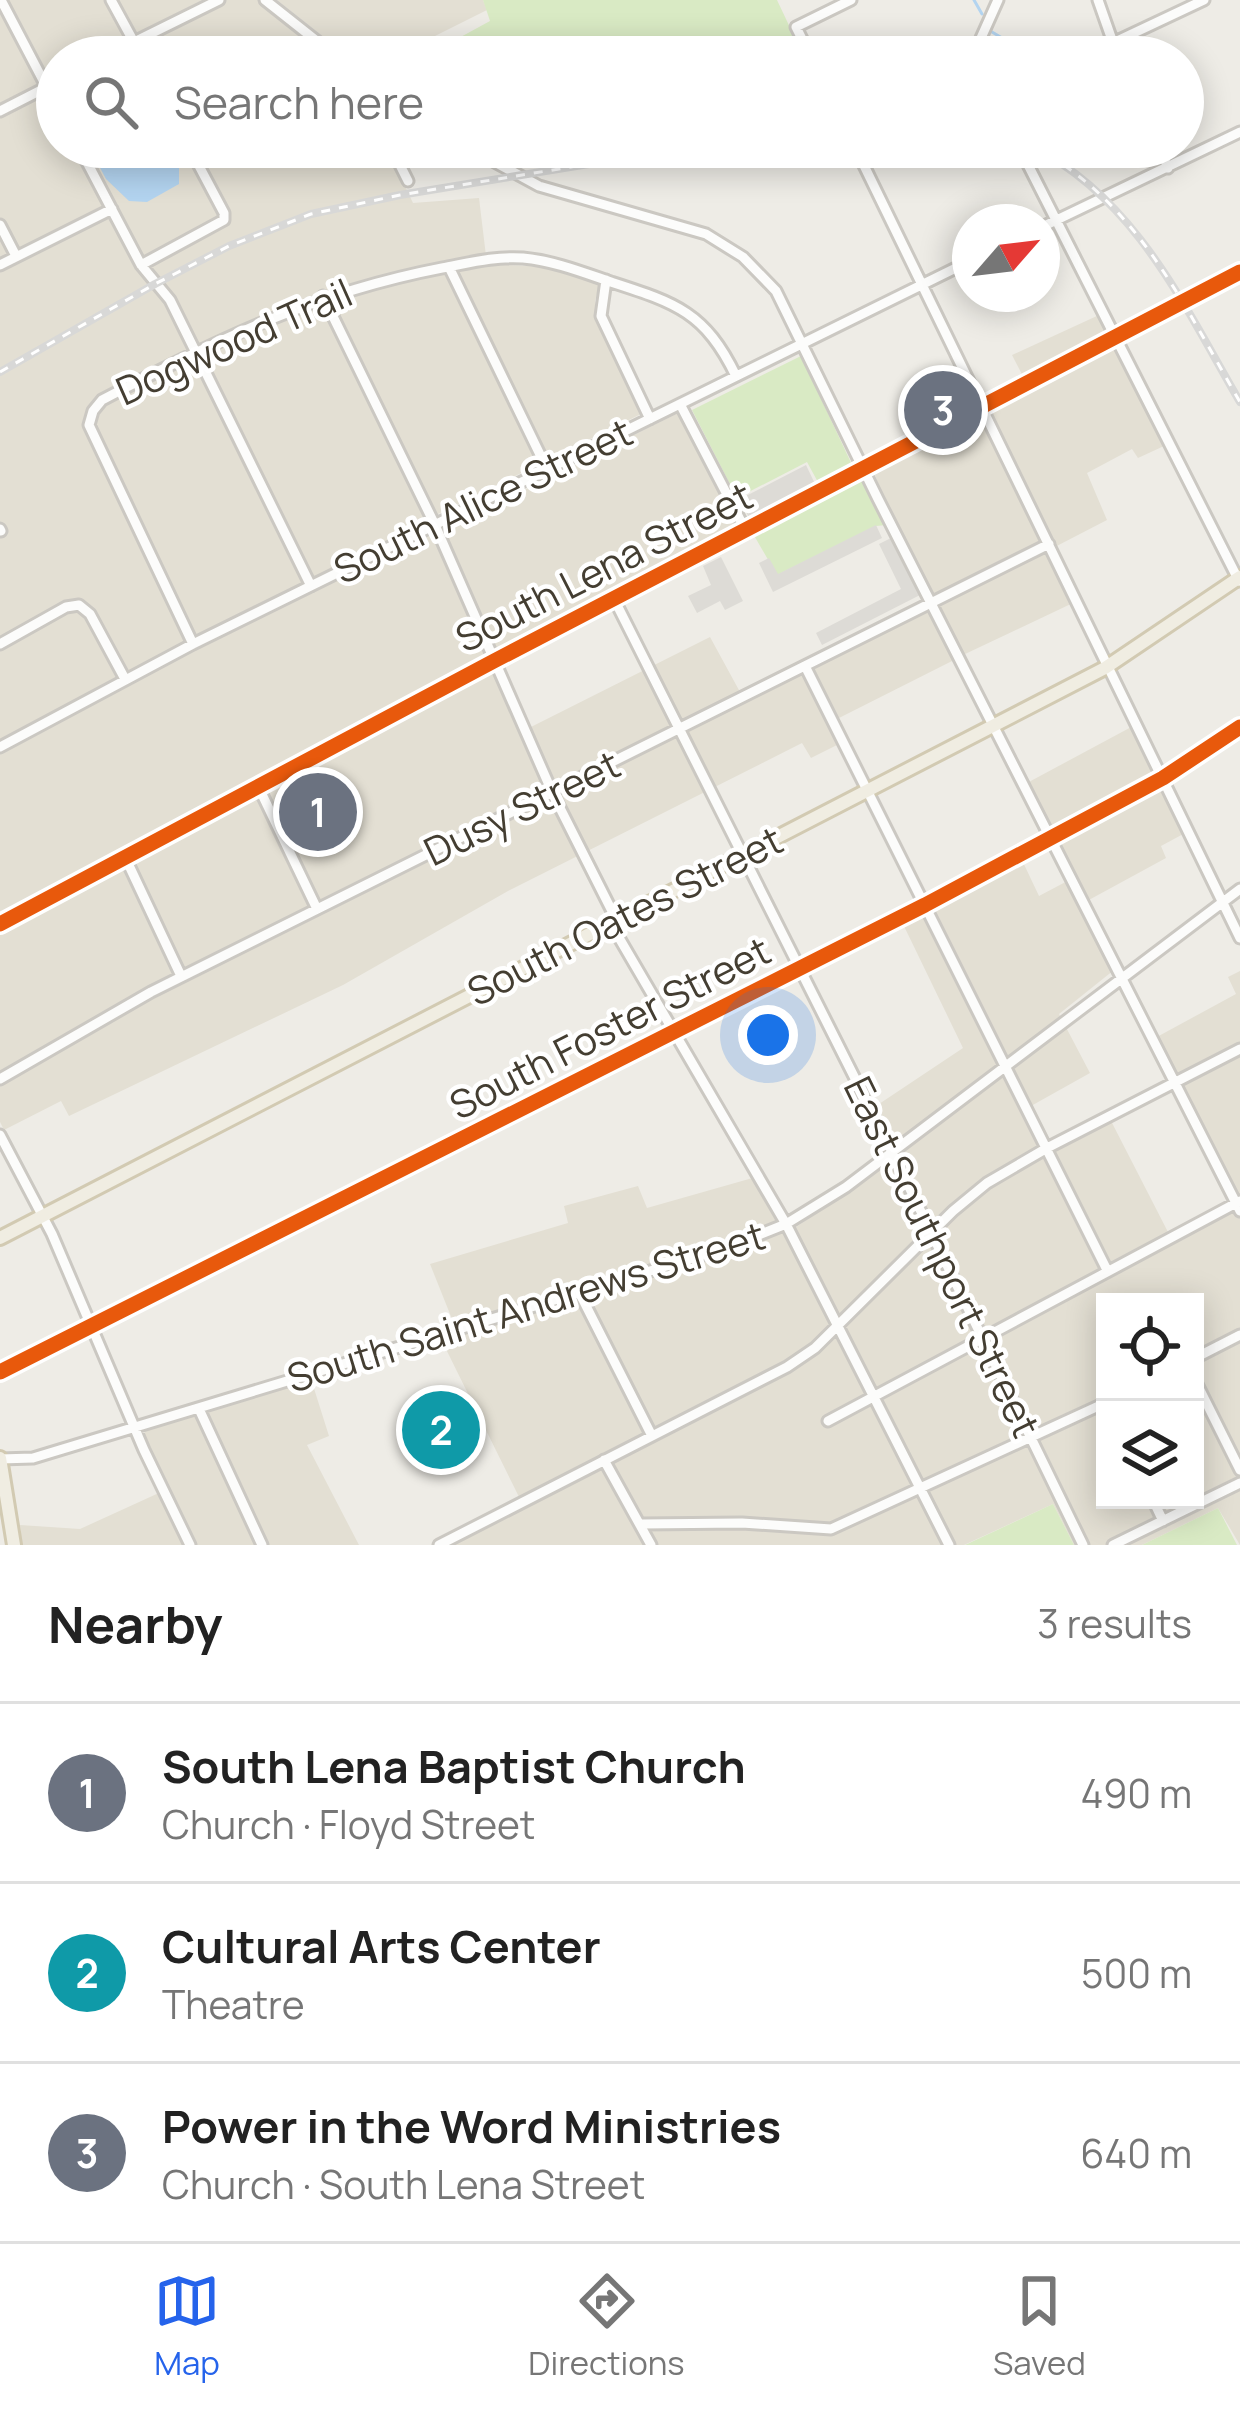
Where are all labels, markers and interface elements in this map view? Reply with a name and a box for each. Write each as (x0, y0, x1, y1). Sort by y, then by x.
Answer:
search box (36, 36, 1204, 168)
icon: search (78, 69, 144, 135)
text: Search here (174, 71, 424, 133)
north arrow (952, 204, 1060, 312)
street label: Dogwood Trail (107, 265, 360, 417)
pin: 3 (904, 365, 982, 455)
street label: South Alice Street (324, 404, 641, 596)
street label: South Lena Street (446, 468, 761, 664)
street label: Dusy Street (414, 736, 629, 878)
pin: 1 (279, 767, 357, 857)
street label: South Oates Street (458, 812, 791, 1018)
street label: South Foster Street (440, 923, 779, 1131)
your location (738, 1005, 798, 1065)
street label: East Southport Street (832, 1067, 1054, 1446)
street label: South Saint Andrews Street (280, 1208, 771, 1404)
map controls (1096, 1293, 1204, 1509)
button: locate (1096, 1293, 1204, 1401)
pin: 2 (402, 1385, 480, 1475)
button: layers (1096, 1401, 1204, 1509)
text: Nearby (48, 1589, 223, 1658)
text: 3 results (1037, 1596, 1192, 1650)
text: South Lena Baptist Church (162, 1735, 746, 1797)
text: 1 (78, 1766, 96, 1820)
text: 490 m (1081, 1766, 1192, 1820)
text: Church · Floyd Street (162, 1797, 535, 1851)
text: Cultural Arts Center (162, 1915, 601, 1977)
text: 2 (75, 1946, 99, 2000)
text: 500 m (1081, 1946, 1192, 2000)
text: Theatre (162, 1977, 305, 2031)
text: Power in the Word Ministries (162, 2095, 781, 2157)
text: 3 (76, 2126, 98, 2180)
text: 640 m (1080, 2126, 1192, 2180)
text: Church · South Lena Street (162, 2157, 645, 2211)
tab: Map (154, 2268, 220, 2385)
tab: Directions (528, 2268, 685, 2385)
tab: Saved (993, 2268, 1086, 2385)

